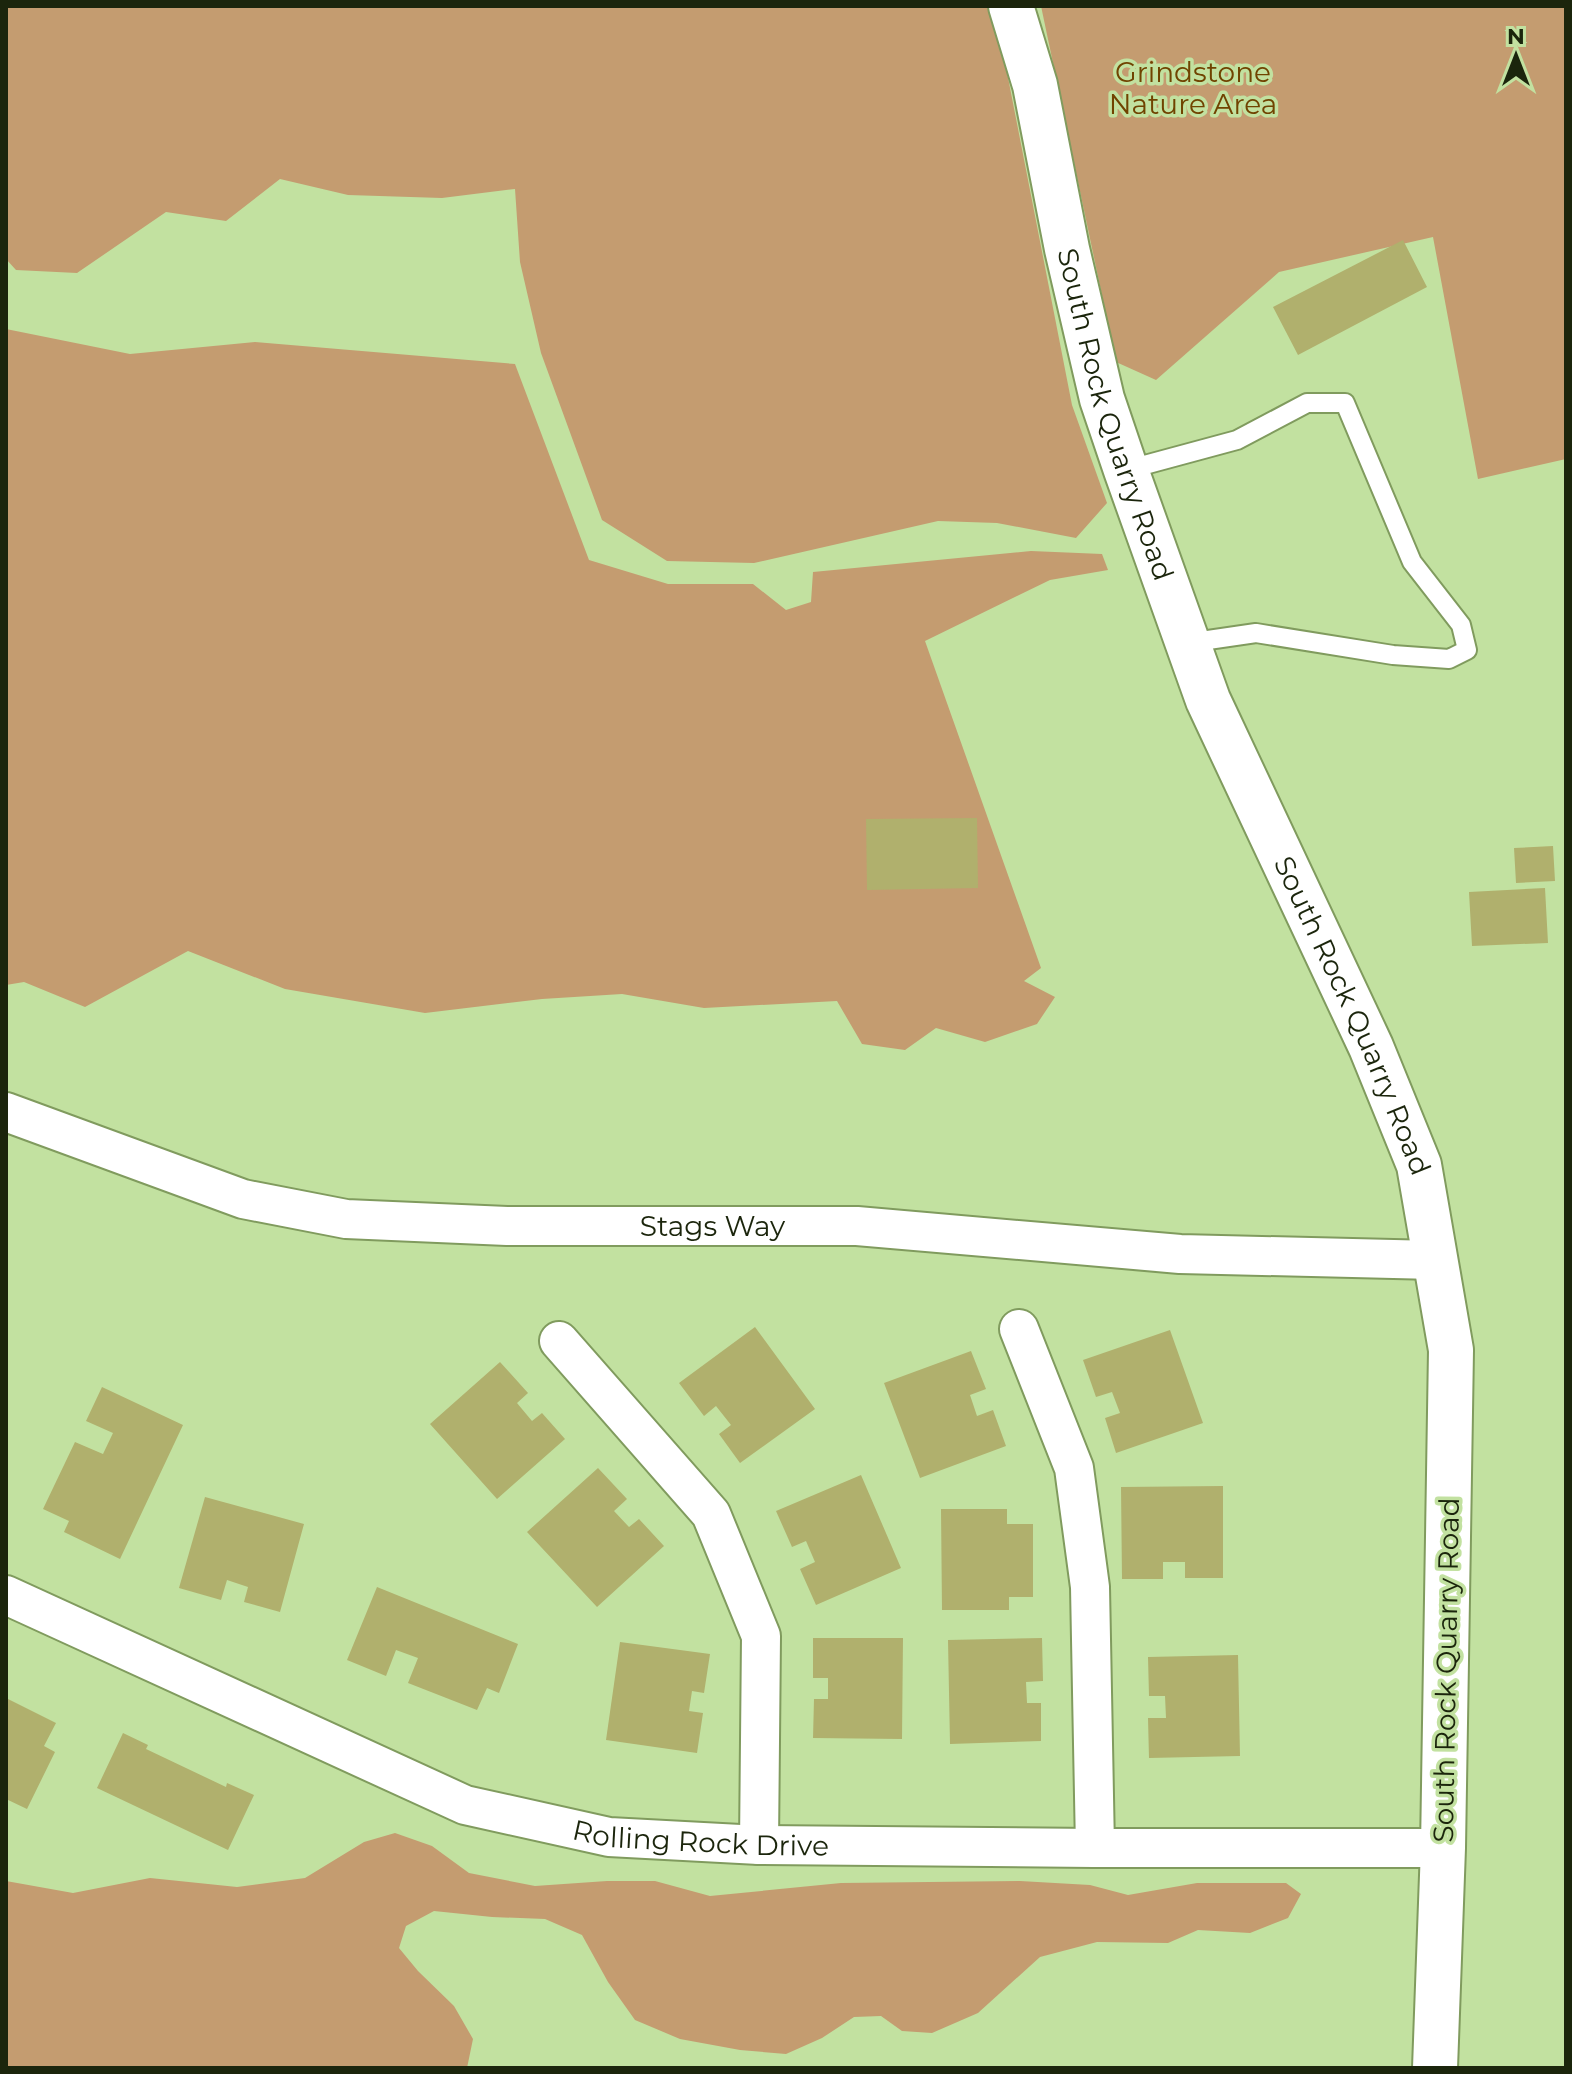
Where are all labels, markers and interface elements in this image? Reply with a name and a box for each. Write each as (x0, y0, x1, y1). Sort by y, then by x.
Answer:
north arrow (1476, 16, 1556, 96)
text: N (1507, 23, 1525, 50)
park label: Grindstone Nature Area (1109, 55, 1277, 121)
street label: South Rock Quarry Road (1050, 245, 1181, 585)
street label: South Rock Quarry Road (1267, 851, 1438, 1180)
street label: Stags Way (640, 1209, 786, 1243)
street label: South Rock Quarry Road (1426, 1497, 1466, 1843)
street label: Rolling Rock Drive (570, 1812, 829, 1863)

